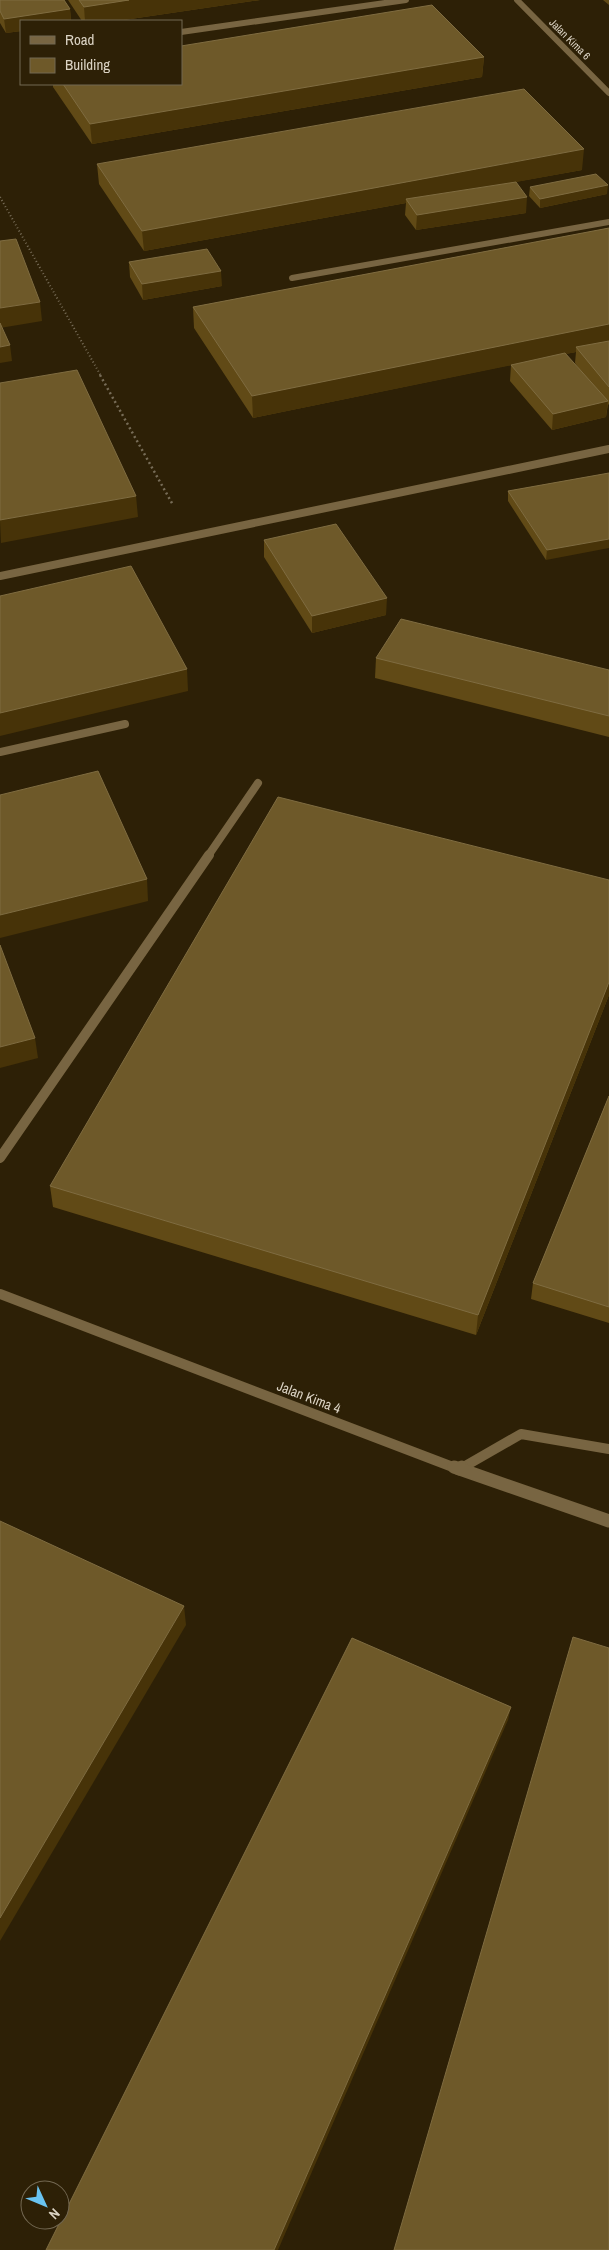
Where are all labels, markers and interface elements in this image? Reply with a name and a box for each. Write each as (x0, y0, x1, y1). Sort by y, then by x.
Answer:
street label: Jalan Kima 6 (546, 15, 594, 63)
legend (20, 20, 182, 85)
text: Road (65, 29, 94, 50)
text: Building (65, 54, 110, 75)
street label: Jalan Kima 4 (274, 1377, 344, 1418)
north arrow (20, 2180, 70, 2230)
text: N (45, 2205, 64, 2223)

